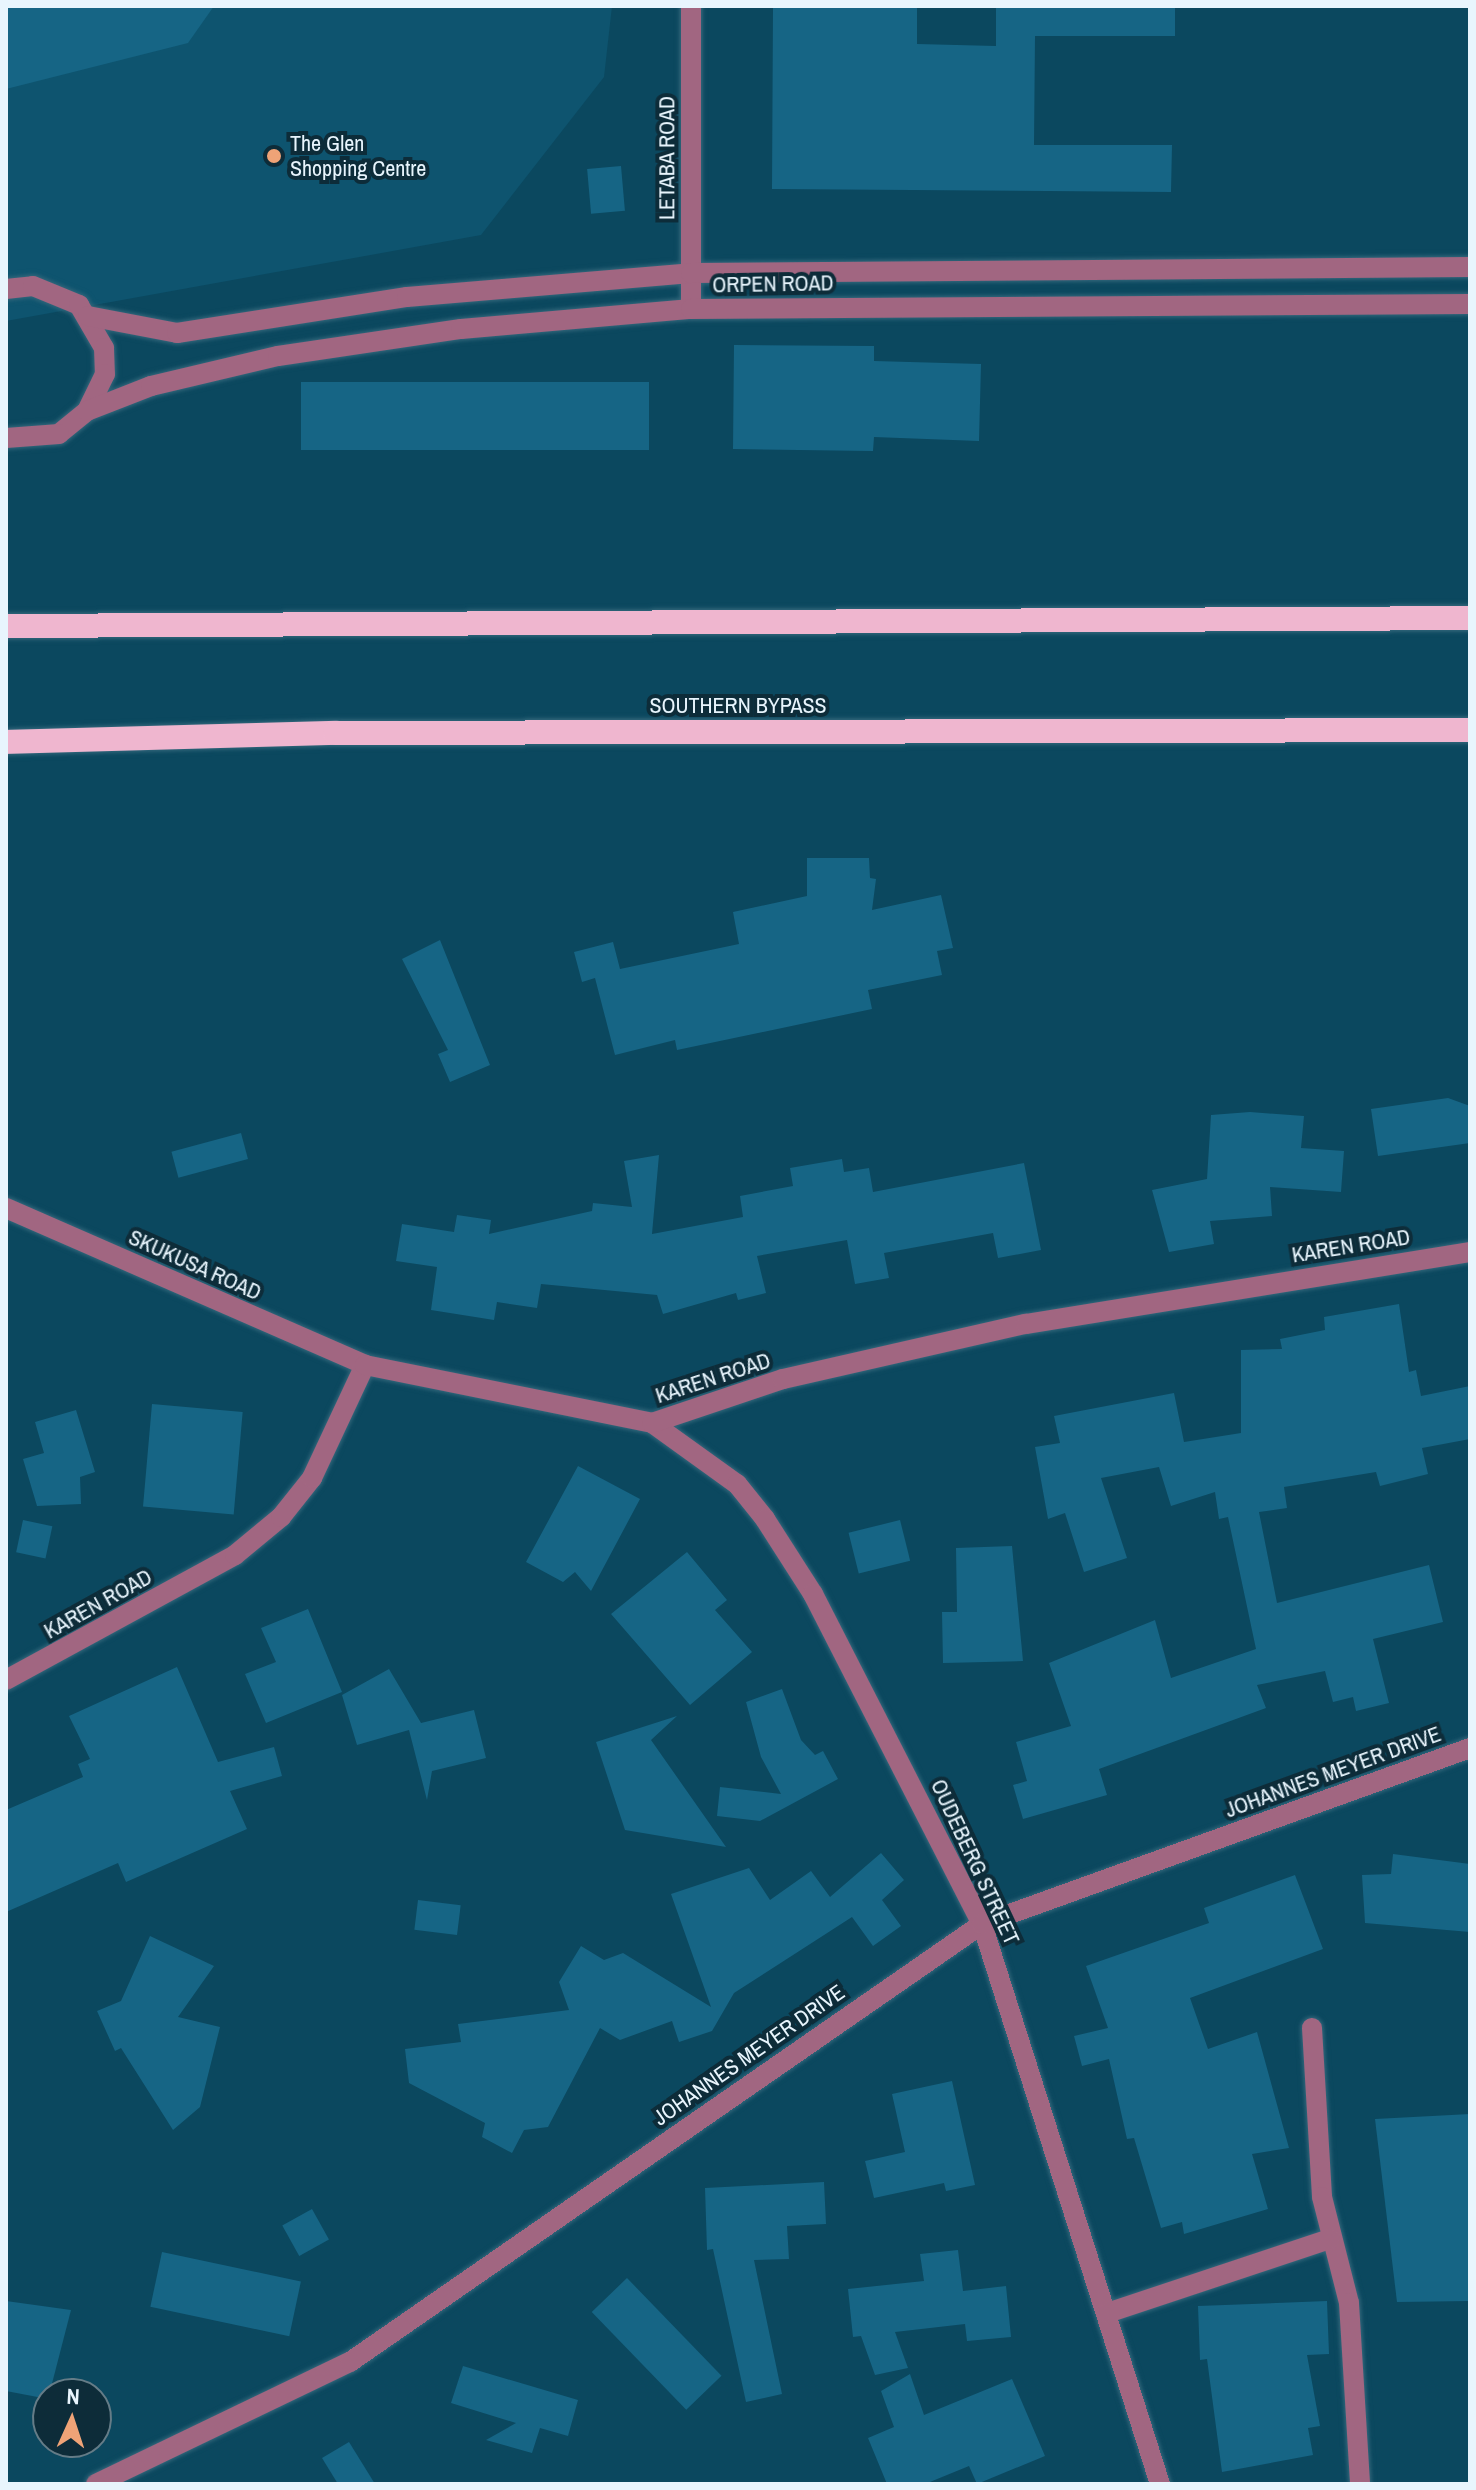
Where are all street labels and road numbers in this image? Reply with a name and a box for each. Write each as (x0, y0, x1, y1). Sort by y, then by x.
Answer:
street label: LETABA ROAD (654, 95, 680, 221)
street label: ORPEN ROAD (712, 270, 834, 298)
street label: SOUTHERN BYPASS (649, 693, 827, 719)
street label: SKUKUSA ROAD (124, 1224, 266, 1306)
street label: KAREN ROAD (1290, 1224, 1412, 1268)
street label: KAREN ROAD (652, 1347, 774, 1409)
street label: KAREN ROAD (39, 1564, 157, 1644)
street label: JOHANNES MEYER DRIVE (1222, 1721, 1444, 1823)
street label: OUDEBERG STREET (925, 1775, 1025, 1949)
street label: JOHANNES MEYER DRIVE (648, 1979, 850, 2131)

